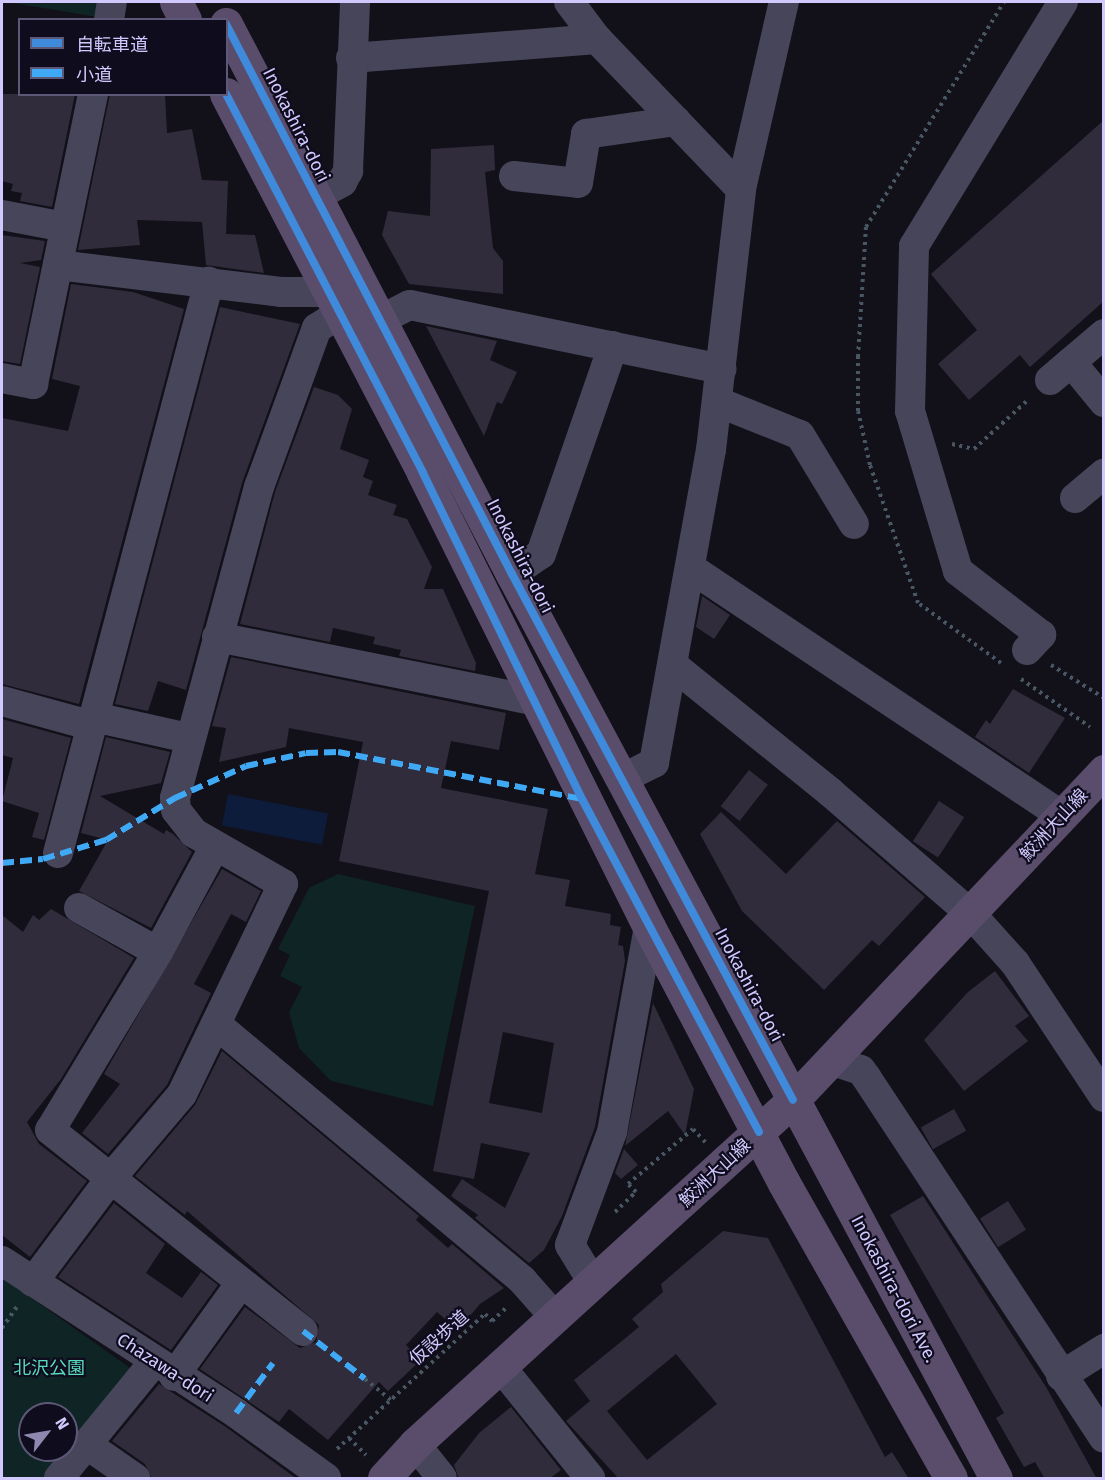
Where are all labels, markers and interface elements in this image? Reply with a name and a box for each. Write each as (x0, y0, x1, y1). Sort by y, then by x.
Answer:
legend (18, 18, 228, 96)
text: 自転車道 (76, 34, 148, 56)
text: 小道 (76, 64, 112, 86)
street label: Inokashira-dori (258, 64, 334, 186)
street label: Inokashira-dori (482, 495, 558, 617)
street label: 鮫洲大山線 (1015, 785, 1093, 865)
street label: Inokashira-dori (710, 925, 788, 1045)
street label: 鮫洲大山線 (675, 1134, 755, 1212)
street label: Inokashira-dori Ave. (846, 1212, 942, 1366)
street label: 仮設歩道 (405, 1306, 473, 1370)
street label: Chazawa-dori (113, 1329, 217, 1407)
park label: 北沢公園 (13, 1357, 85, 1379)
north arrow (18, 1402, 78, 1462)
text: N (51, 1414, 73, 1433)

